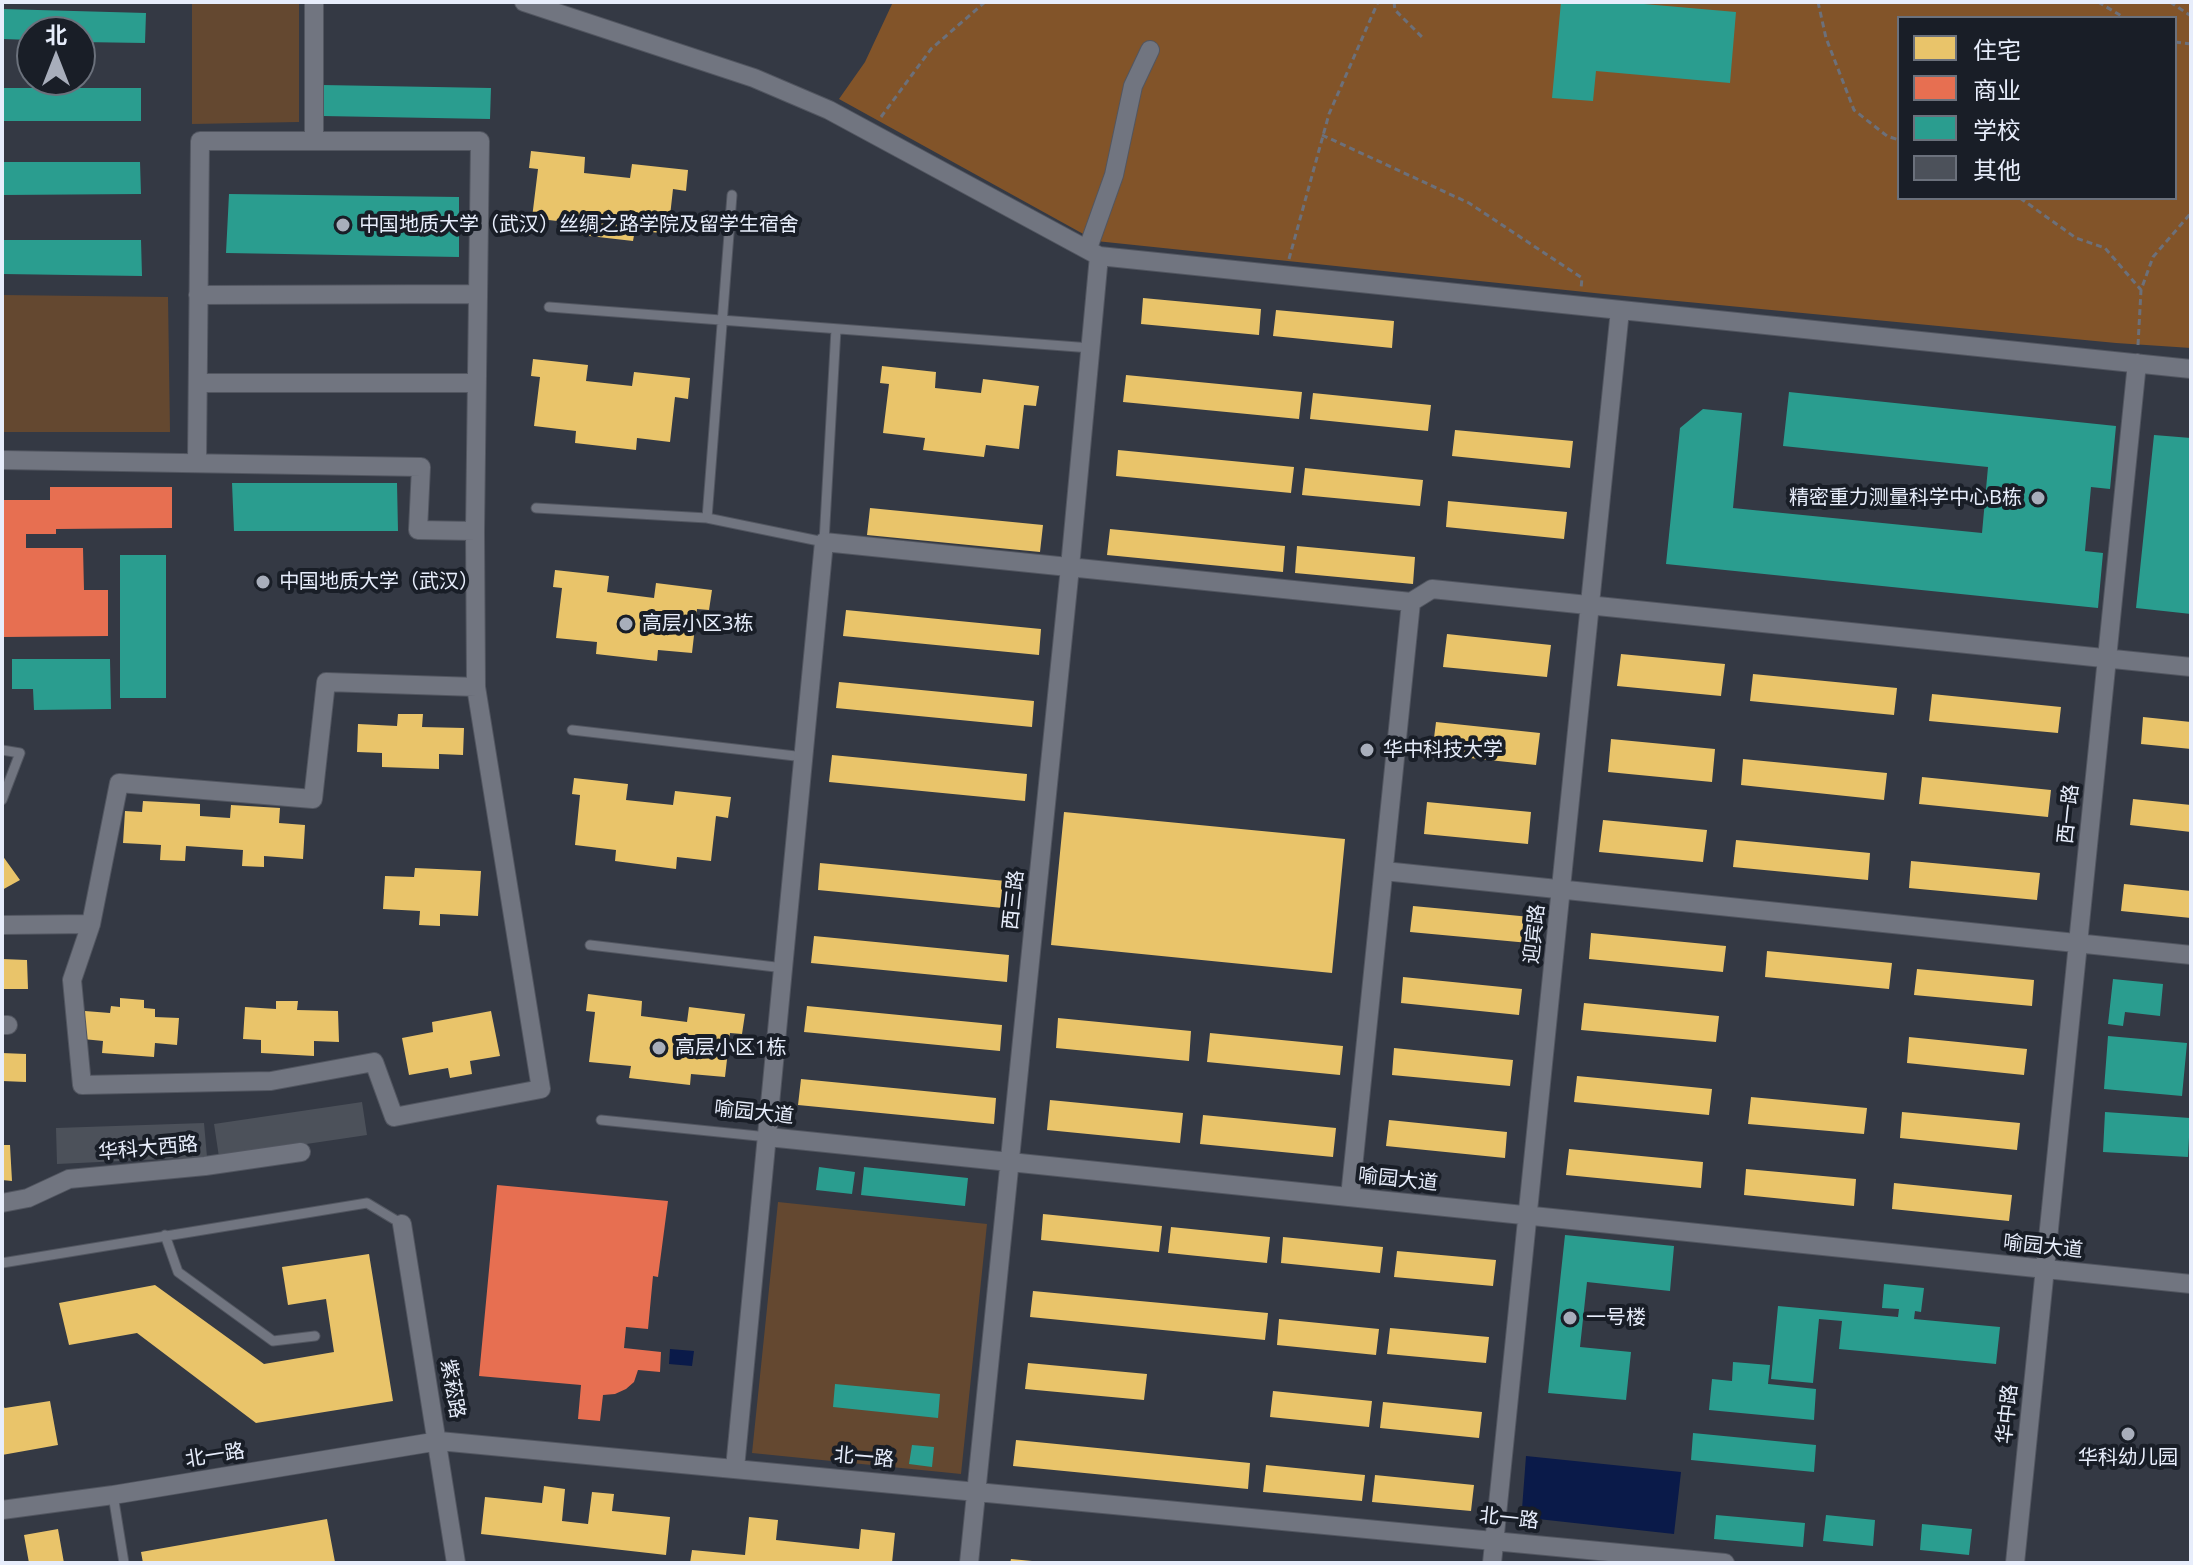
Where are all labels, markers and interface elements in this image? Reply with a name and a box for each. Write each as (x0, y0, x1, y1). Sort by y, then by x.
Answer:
north arrow (16, 16, 96, 96)
legend (1897, 16, 2177, 200)
text: 北 (45, 19, 67, 49)
text: 住宅 (1973, 33, 2021, 66)
text: 商业 (1973, 73, 2021, 106)
text: 学校 (1973, 113, 2021, 146)
text: 其他 (1973, 153, 2021, 186)
place label: 中国地质大学（武汉）丝绸之路学院及留学生宿舍 (359, 213, 799, 237)
marker: 中国地质大学（武汉）丝绸之路学院及留学生宿舍 (334, 216, 352, 234)
place label: 精密重力测量科学中心B栋 (1789, 486, 2022, 510)
marker: 精密重力测量科学中心B栋 (2029, 489, 2047, 507)
place label: 中国地质大学（武汉） (279, 570, 479, 594)
marker: 中国地质大学（武汉） (254, 573, 272, 591)
place label: 高层小区3栋 (642, 612, 753, 636)
marker: 高层小区3栋 (617, 615, 635, 633)
place label: 华中科技大学 (1383, 738, 1503, 762)
marker: 华中科技大学 (1358, 741, 1376, 759)
street label: 西一路 (2054, 783, 2084, 845)
street label: 西三路 (999, 869, 1029, 931)
street label: 迎宾路 (1520, 903, 1550, 965)
place label: 高层小区1栋 (675, 1036, 786, 1060)
marker: 高层小区1栋 (650, 1039, 668, 1057)
street label: 喻园大道 (713, 1097, 795, 1129)
street label: 华科大西路 (97, 1133, 199, 1165)
street label: 喻园大道 (1357, 1164, 1439, 1196)
street label: 喻园大道 (2002, 1231, 2084, 1263)
place label: 一号楼 (1586, 1306, 1646, 1330)
marker: 一号楼 (1561, 1309, 1579, 1327)
street label: 紫菘路 (435, 1357, 469, 1421)
street label: 华中路 (1993, 1383, 2023, 1445)
marker: 华科幼儿园 (2119, 1425, 2137, 1443)
street label: 北一路 (183, 1439, 247, 1473)
street label: 北一路 (833, 1443, 895, 1473)
place label: 华科幼儿园 (2078, 1446, 2178, 1470)
street label: 北一路 (1478, 1504, 1540, 1534)

